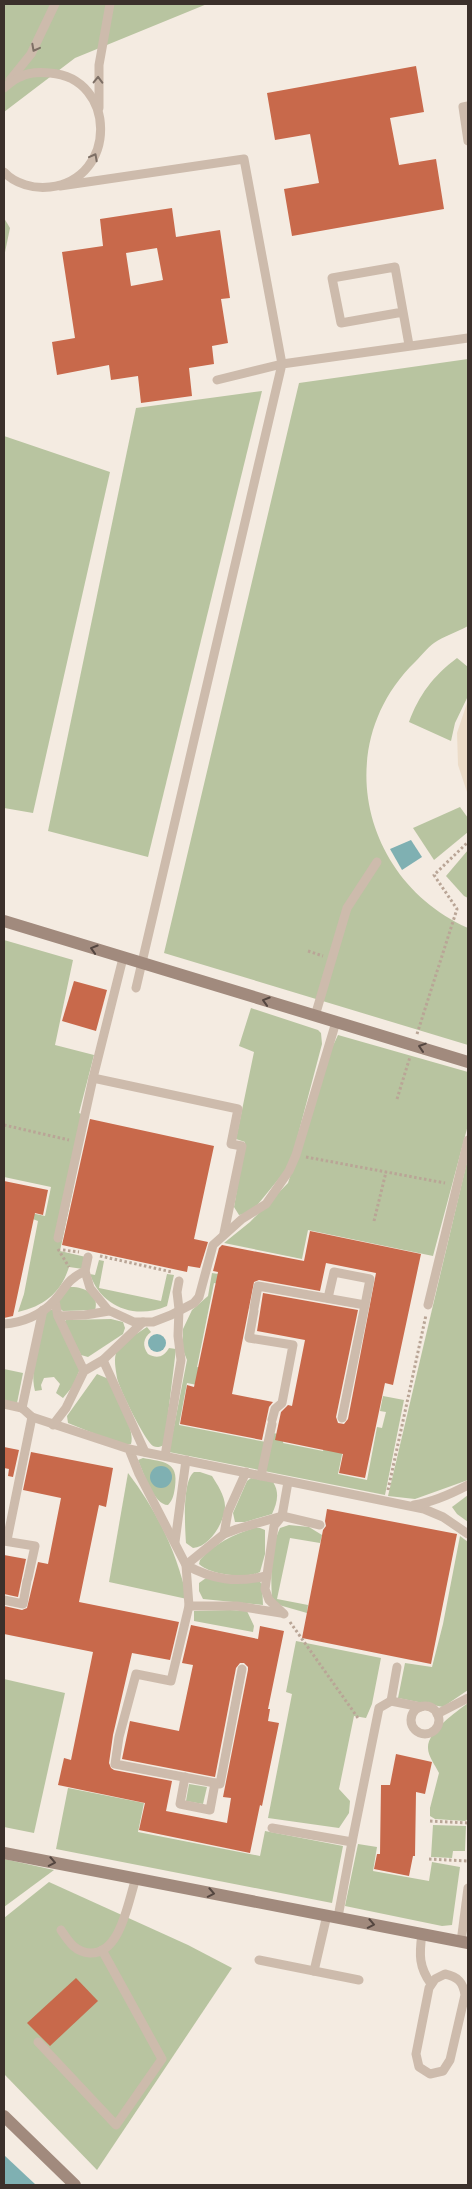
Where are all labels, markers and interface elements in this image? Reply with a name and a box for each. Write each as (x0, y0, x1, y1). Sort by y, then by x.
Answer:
one-way arrow (31, 43, 41, 52)
one-way arrow (93, 76, 103, 84)
one-way arrow (88, 153, 98, 162)
one-way arrow (90, 944, 98, 954)
one-way arrow (262, 996, 271, 1006)
one-way arrow (418, 1042, 427, 1052)
one-way arrow (47, 1856, 56, 1866)
one-way arrow (207, 1887, 216, 1897)
one-way arrow (366, 1918, 375, 1929)

